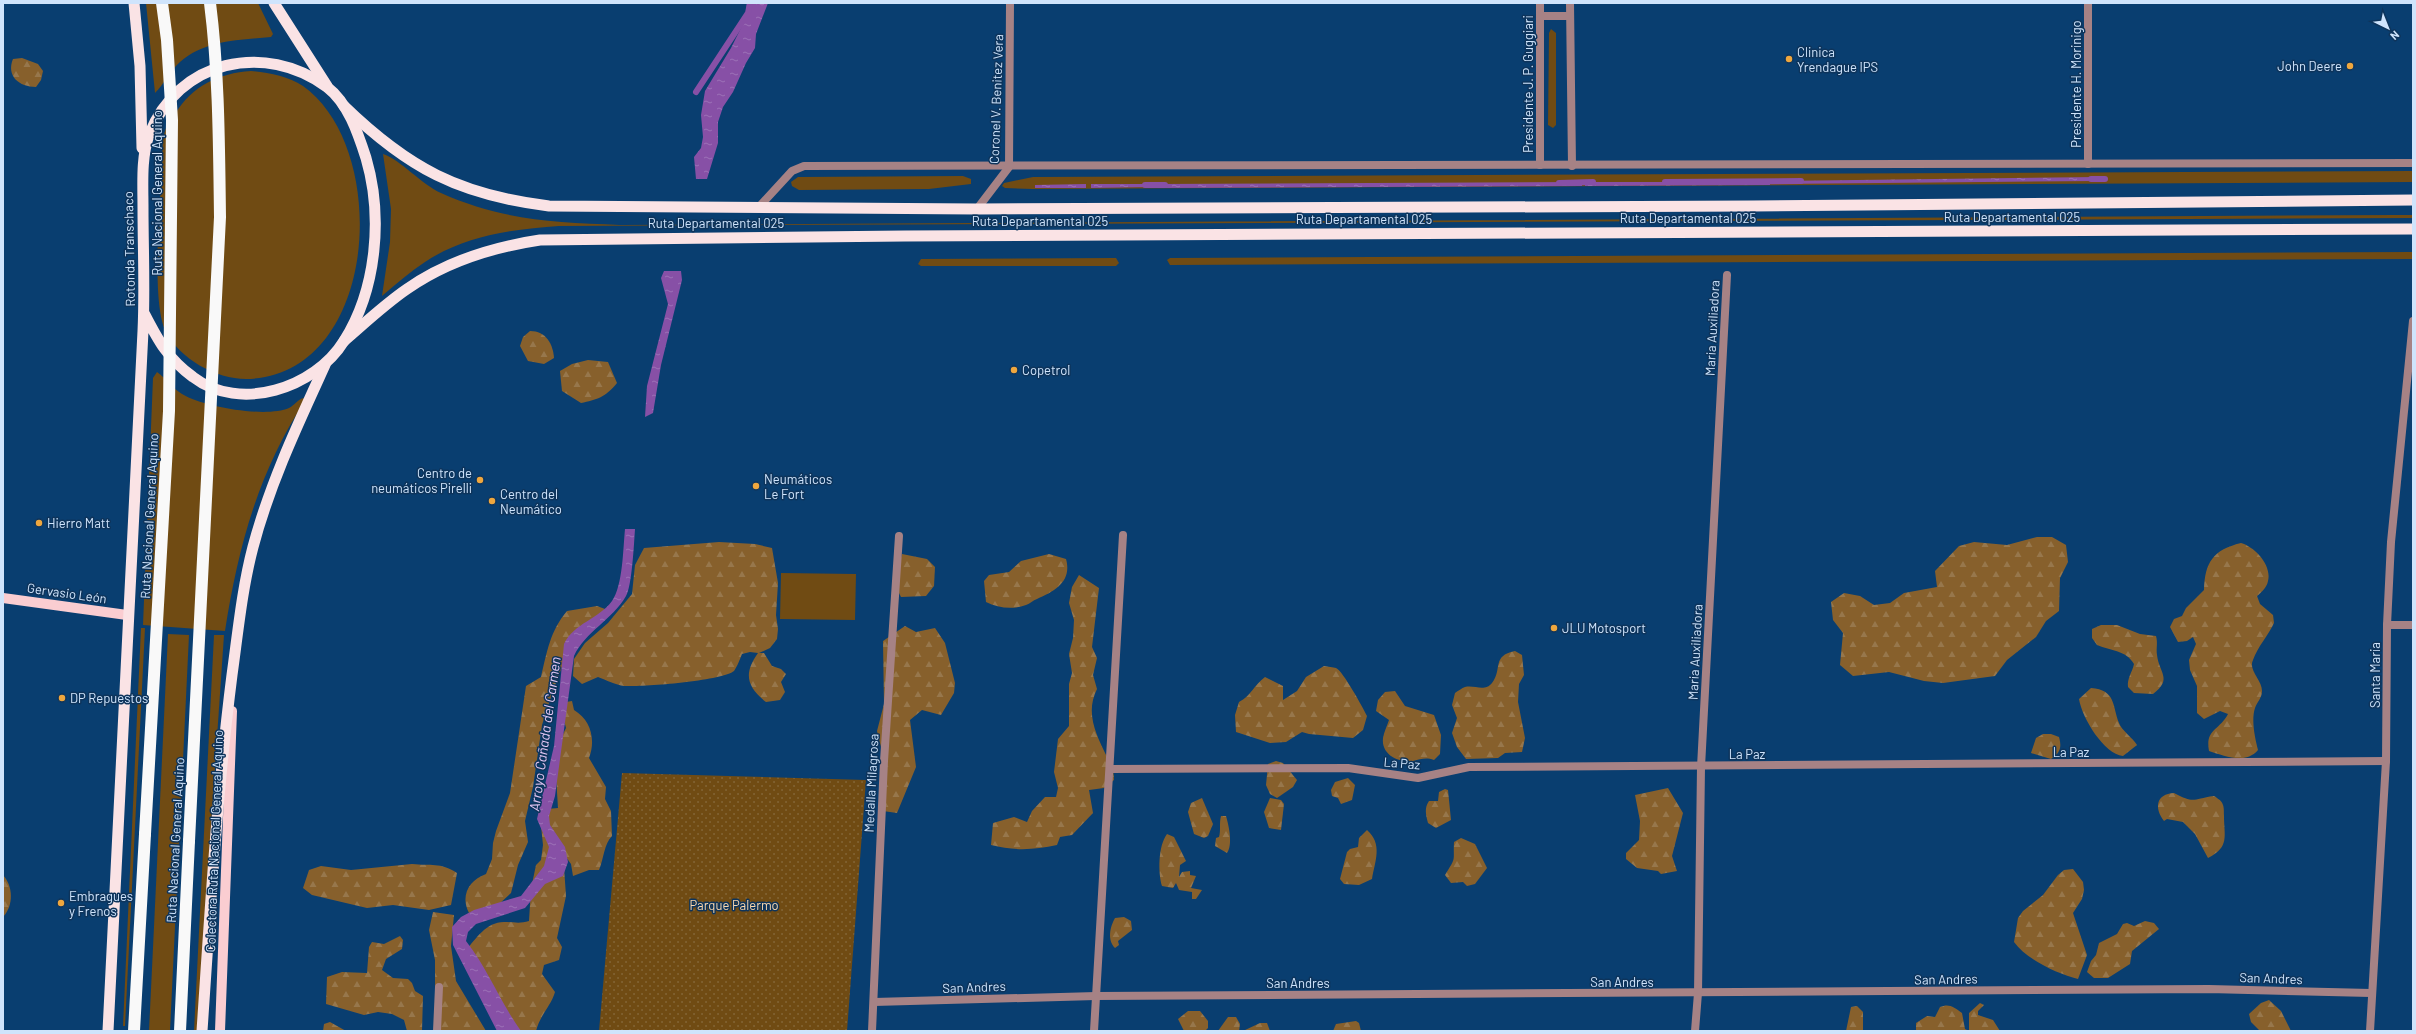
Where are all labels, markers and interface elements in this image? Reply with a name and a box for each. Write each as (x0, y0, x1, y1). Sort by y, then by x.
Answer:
north arrow (2368, 8, 2408, 48)
street label: Presidente J. P. Guggiari (1520, 15, 1536, 153)
street label: Presidente H. Morinigo (2068, 20, 2084, 148)
text: N (2388, 28, 2402, 43)
street label: Coronel V. Benitez Vera (986, 34, 1006, 164)
place label: Clinica Yrendague IPS (1797, 44, 1878, 75)
marker: Clinica Yrendague IPS (1784, 54, 1794, 64)
place label: John Deere (2277, 58, 2342, 74)
marker: John Deere (2345, 61, 2355, 71)
street label: Ruta Nacional General Aquino (149, 110, 165, 276)
street label: Rotonda Transchaco (120, 191, 138, 307)
street label: Ruta Departamental 025 (1944, 209, 2081, 225)
street label: Ruta Departamental 025 (1620, 210, 1757, 226)
street label: Ruta Departamental 025 (1296, 211, 1433, 227)
street label: Ruta Departamental 025 (972, 213, 1109, 229)
street label: Ruta Departamental 025 (648, 215, 785, 231)
street label: Maria Auxiliadora (1701, 280, 1723, 376)
place label: Copetrol (1022, 362, 1070, 378)
marker: Copetrol (1009, 365, 1019, 375)
street label: Ruta Nacional General Aquino (137, 433, 161, 599)
place label: Centro de neumáticos Pirelli (371, 465, 472, 496)
place label: Neumáticos Le Fort (764, 471, 832, 502)
marker: Centro de neumáticos Pirelli (475, 475, 485, 485)
marker: Neumáticos Le Fort (751, 481, 761, 491)
place label: Centro del Neumático (500, 486, 562, 517)
marker: Centro del Neumático (487, 496, 497, 506)
place label: Hierro Matt (47, 515, 110, 531)
marker: Hierro Matt (34, 518, 44, 528)
street label: Gervasio León (26, 579, 108, 607)
street label: Maria Auxiliadora (1684, 604, 1706, 700)
place label: JLU Motosport (1562, 620, 1646, 636)
marker: JLU Motosport (1549, 623, 1559, 633)
street label: Santa Maria (2367, 642, 2383, 708)
water label: Arroyo Cañada del Carmen (525, 656, 564, 812)
place label: DP Repuestos (70, 690, 148, 706)
marker: DP Repuestos (57, 693, 67, 703)
street label: Colectora Ruta Nacional General Aquino (202, 729, 226, 953)
street label: Medalla Milagrosa (860, 733, 882, 833)
street label: La Paz (2053, 744, 2090, 760)
street label: La Paz (1729, 746, 1766, 762)
street label: La Paz (1383, 753, 1421, 773)
street label: Ruta Nacional General Aquino (163, 757, 187, 923)
place label: Embragues y Frenos (69, 888, 133, 919)
park label: Parque Palermo (689, 897, 779, 913)
marker: Embragues y Frenos (56, 898, 66, 908)
street label: San Andres (2239, 969, 2303, 987)
street label: San Andres (1914, 970, 1978, 988)
street label: San Andres (1590, 974, 1654, 990)
street label: San Andres (1266, 975, 1330, 991)
street label: San Andres (942, 978, 1006, 996)

